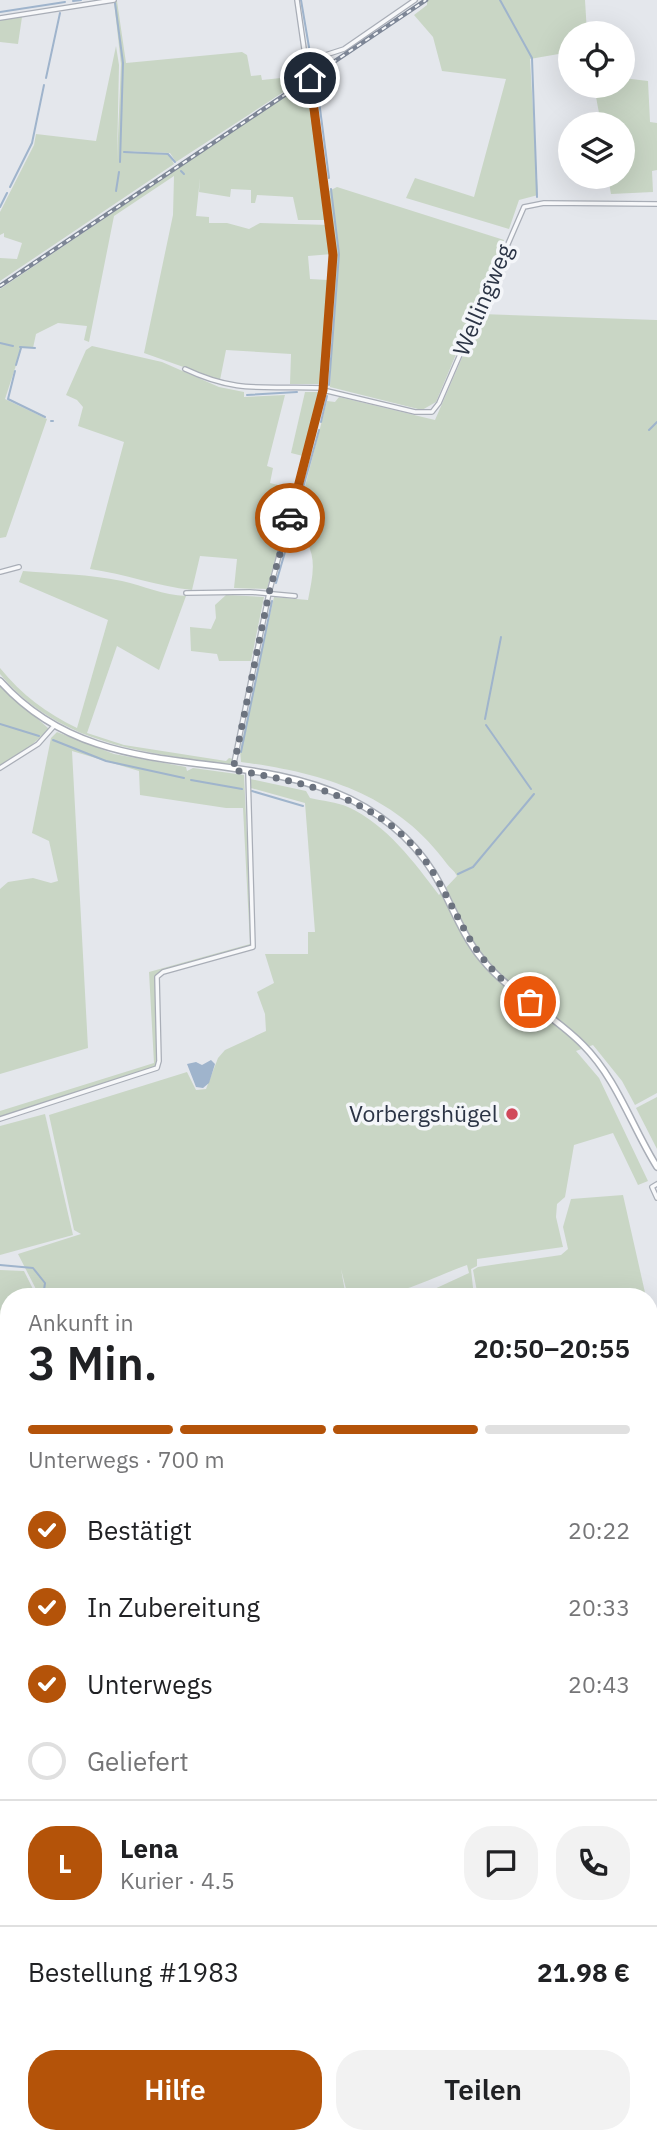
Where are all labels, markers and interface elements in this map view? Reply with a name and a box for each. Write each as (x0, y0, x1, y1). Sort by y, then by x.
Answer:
map controls (558, 21, 635, 189)
button: locate (558, 21, 635, 98)
pin (280, 48, 340, 108)
icon: home (291, 59, 329, 97)
button: layers (558, 112, 635, 189)
street label: Wellingweg (445, 239, 519, 360)
courier (255, 483, 325, 553)
icon: car (271, 499, 309, 537)
pin (500, 972, 560, 1032)
icon: bag (511, 983, 549, 1021)
place label: Vorbergshügel (349, 1098, 498, 1128)
marker: Vorbergshügel (504, 1106, 520, 1122)
text: Ankunft in (28, 1307, 134, 1337)
text: 20:50–20:55 (473, 1331, 630, 1365)
text: 3 Min. (28, 1333, 158, 1393)
text: Unterwegs · 700 m (28, 1444, 225, 1474)
icon: check (28, 1511, 66, 1549)
text: Bestätigt (87, 1513, 192, 1547)
text: 20:22 (568, 1515, 630, 1545)
icon: check (28, 1588, 66, 1626)
text: In Zubereitung (87, 1590, 260, 1624)
text: 20:33 (568, 1592, 630, 1622)
icon: check (28, 1665, 66, 1703)
text: Unterwegs (87, 1667, 213, 1701)
text: 20:43 (568, 1669, 630, 1699)
text: Geliefert (87, 1744, 189, 1778)
button: chat (464, 1826, 538, 1900)
button: phone (556, 1826, 630, 1900)
text: Lena (120, 1831, 178, 1865)
text: L (58, 1846, 72, 1880)
text: Kurier · 4.5 (120, 1865, 235, 1895)
text: Bestellung #1983 (28, 1955, 239, 1989)
text: 21.98 € (537, 1955, 630, 1989)
button: Hilfe (28, 2050, 322, 2130)
button: Teilen (336, 2050, 630, 2130)

